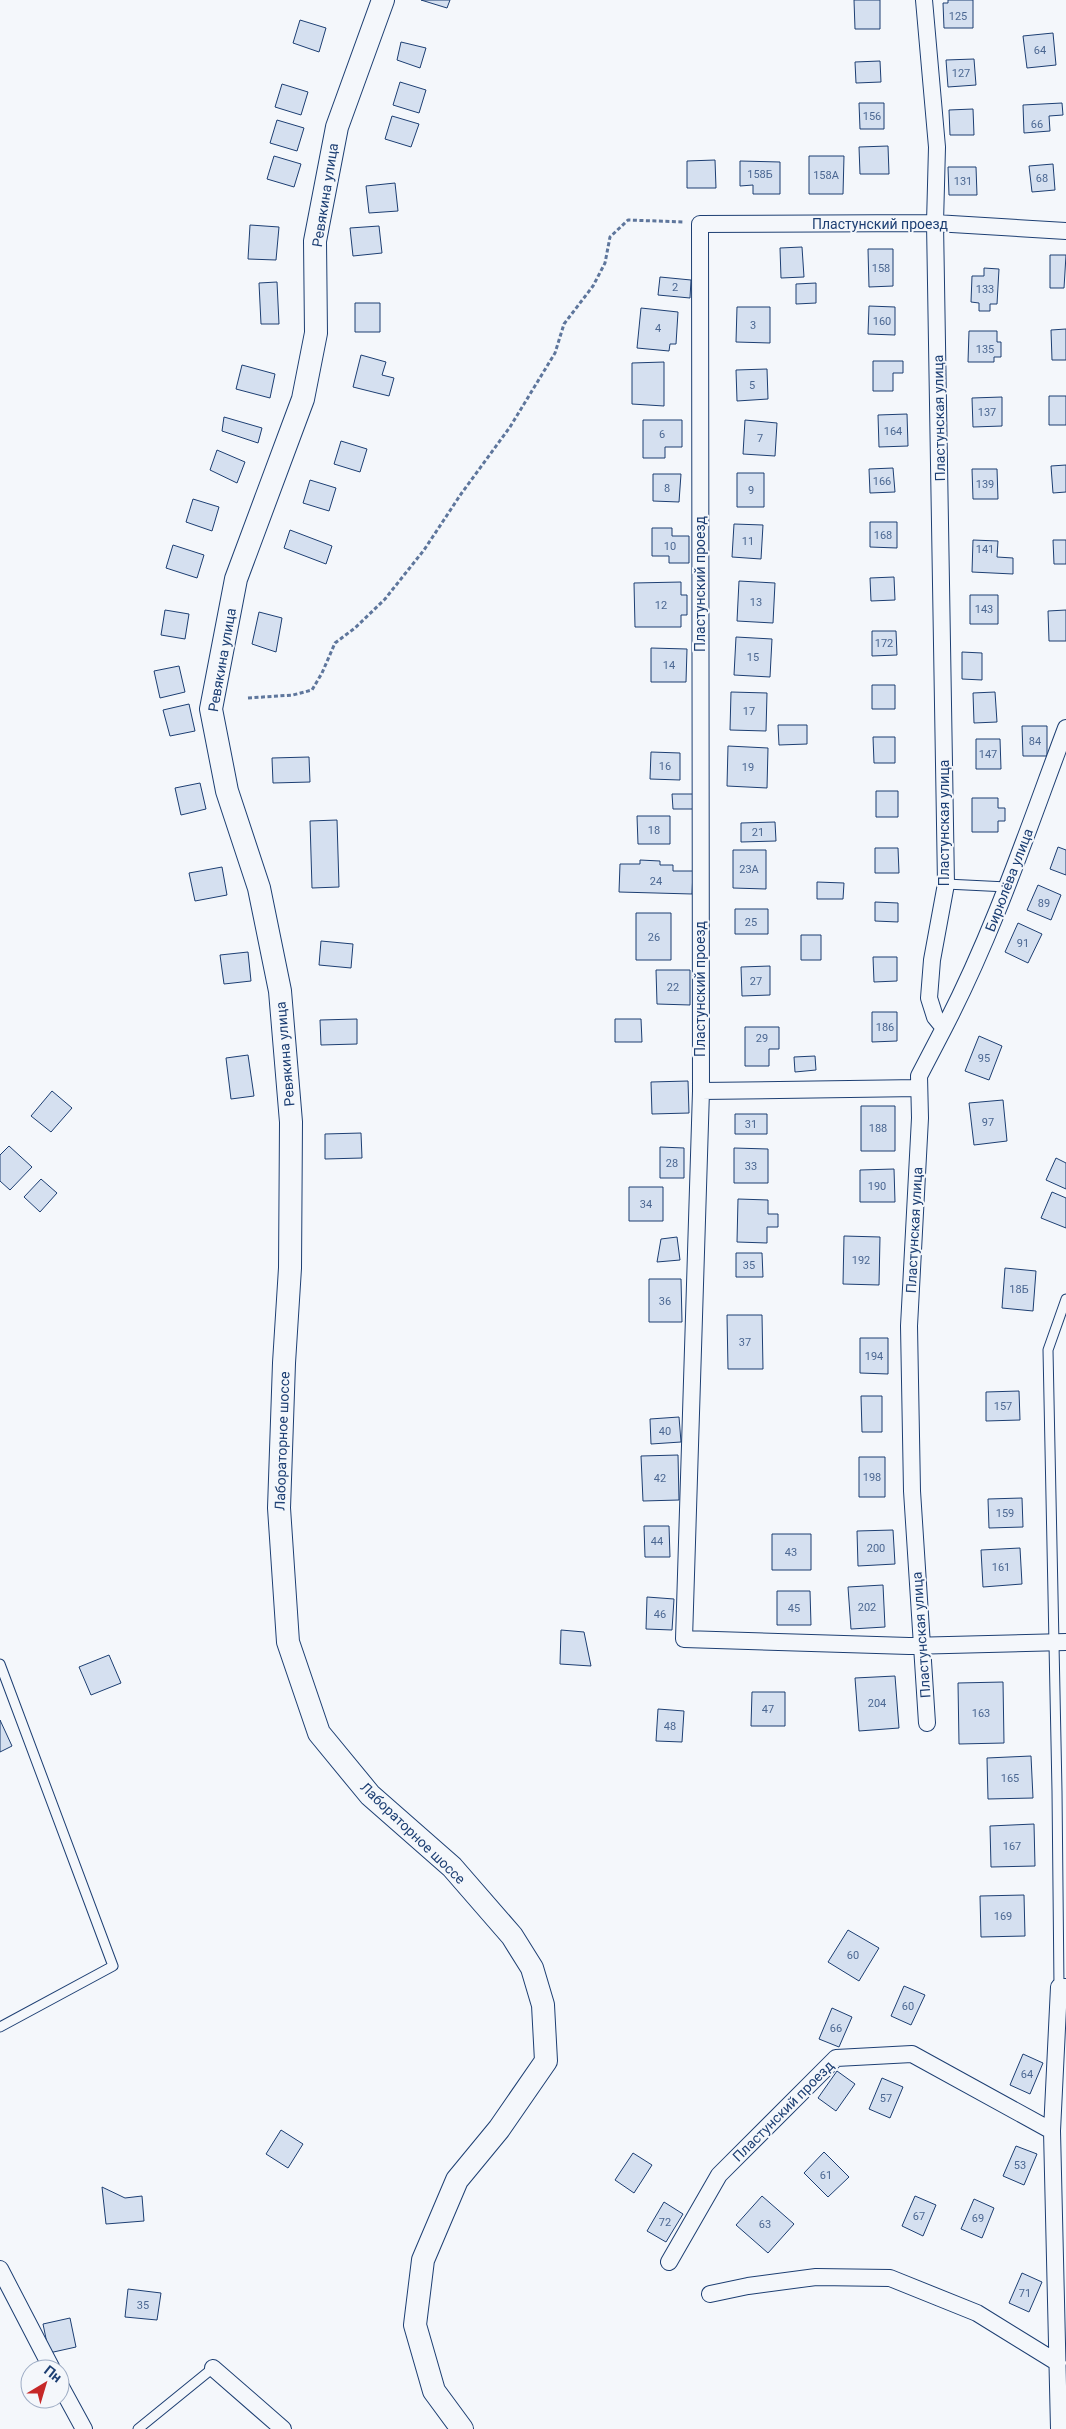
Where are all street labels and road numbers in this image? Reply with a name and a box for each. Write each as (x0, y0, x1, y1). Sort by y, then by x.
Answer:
street label: Ревякина улица (309, 142, 341, 248)
street label: Пластунский проезд (812, 216, 949, 232)
street label: Пластунская улица (930, 355, 948, 481)
street label: Пластунский проезд (692, 515, 708, 652)
street label: Ревякина улица (205, 607, 239, 713)
street label: Пластунская улица (936, 760, 952, 886)
street label: Бирюлёва улица (982, 826, 1036, 934)
street label: Пластунский проезд (692, 920, 708, 1057)
street label: Ревякина улица (272, 1001, 298, 1107)
street label: Пластунская улица (903, 1166, 925, 1294)
street label: Лабораторное шоссе (272, 1371, 292, 1511)
street label: Пластунская улица (909, 1571, 933, 1699)
street label: Лабораторное шоссе (357, 1779, 469, 1887)
street label: Пластунский проезд (729, 2057, 837, 2165)

